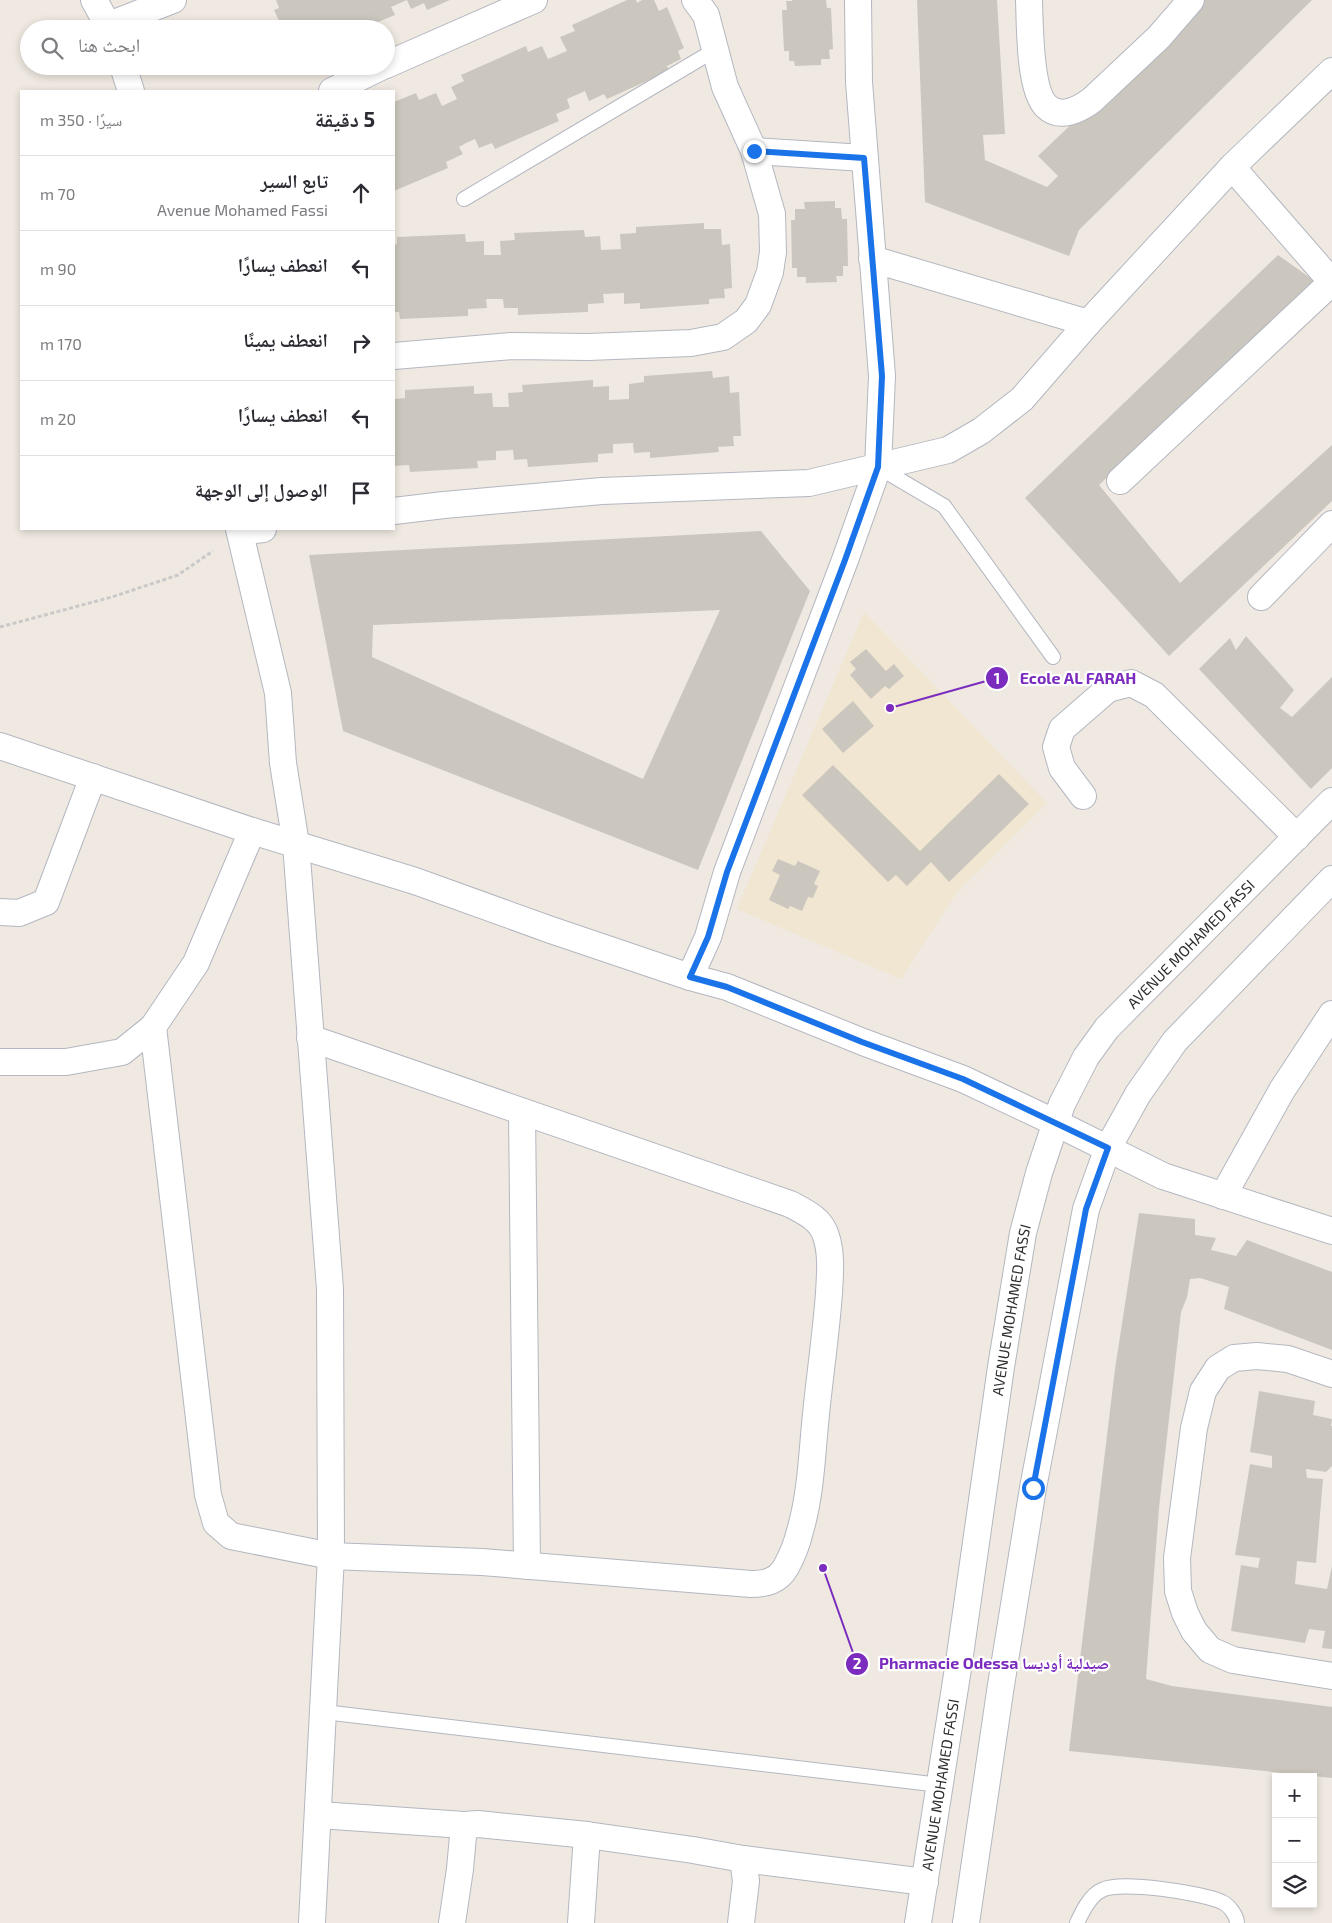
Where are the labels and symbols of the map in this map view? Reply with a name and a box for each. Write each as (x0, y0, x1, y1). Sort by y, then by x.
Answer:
route end (743, 140, 766, 163)
callout: Ecole AL FARAH (984, 663, 1146, 694)
text: Ecole AL FARAH (1020, 668, 1136, 687)
text: 1 (994, 669, 1000, 687)
street label: AVENUE MOHAMED FASSI (1123, 876, 1258, 1012)
street label: AVENUE MOHAMED FASSI (988, 1222, 1034, 1397)
route start (1022, 1477, 1045, 1500)
callout: Pharmacie Odessa صيدلية أوديسا (844, 1648, 1119, 1679)
text: Pharmacie Odessa صيدلية أوديسا (879, 1653, 1109, 1672)
text: 2 (853, 1654, 862, 1672)
street label: AVENUE MOHAMED FASSI (917, 1698, 962, 1872)

